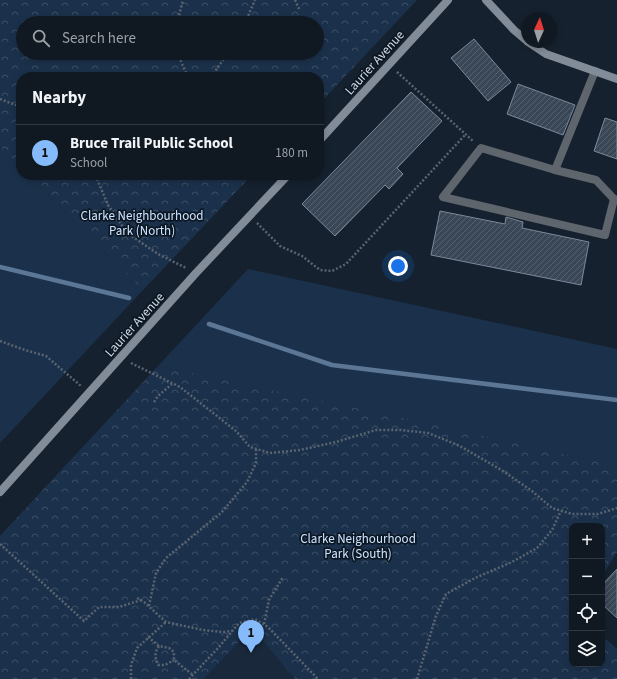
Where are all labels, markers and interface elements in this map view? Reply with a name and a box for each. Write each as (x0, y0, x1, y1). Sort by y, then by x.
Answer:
north arrow (521, 12, 557, 48)
search box (16, 16, 324, 60)
street label: Laurier Avenue (341, 26, 409, 99)
icon: search (30, 27, 52, 49)
text: Search here (62, 28, 136, 49)
text: Nearby (32, 86, 86, 110)
text: Bruce Trail Public School (70, 133, 233, 154)
text: 1 (42, 144, 48, 162)
text: 180 m (275, 144, 308, 162)
text: School (70, 154, 107, 172)
park label: Clarke Neighbourhood Park (North) (81, 207, 203, 240)
your location (388, 256, 408, 276)
street label: Laurier Avenue (101, 288, 169, 361)
map controls (569, 523, 605, 667)
button: + (569, 523, 605, 559)
park label: Clarke Neighourhood Park (South) (300, 530, 416, 563)
button: − (569, 559, 605, 595)
button: locate (569, 595, 605, 631)
pin: 1 (238, 620, 264, 653)
button: layers (569, 631, 605, 667)

